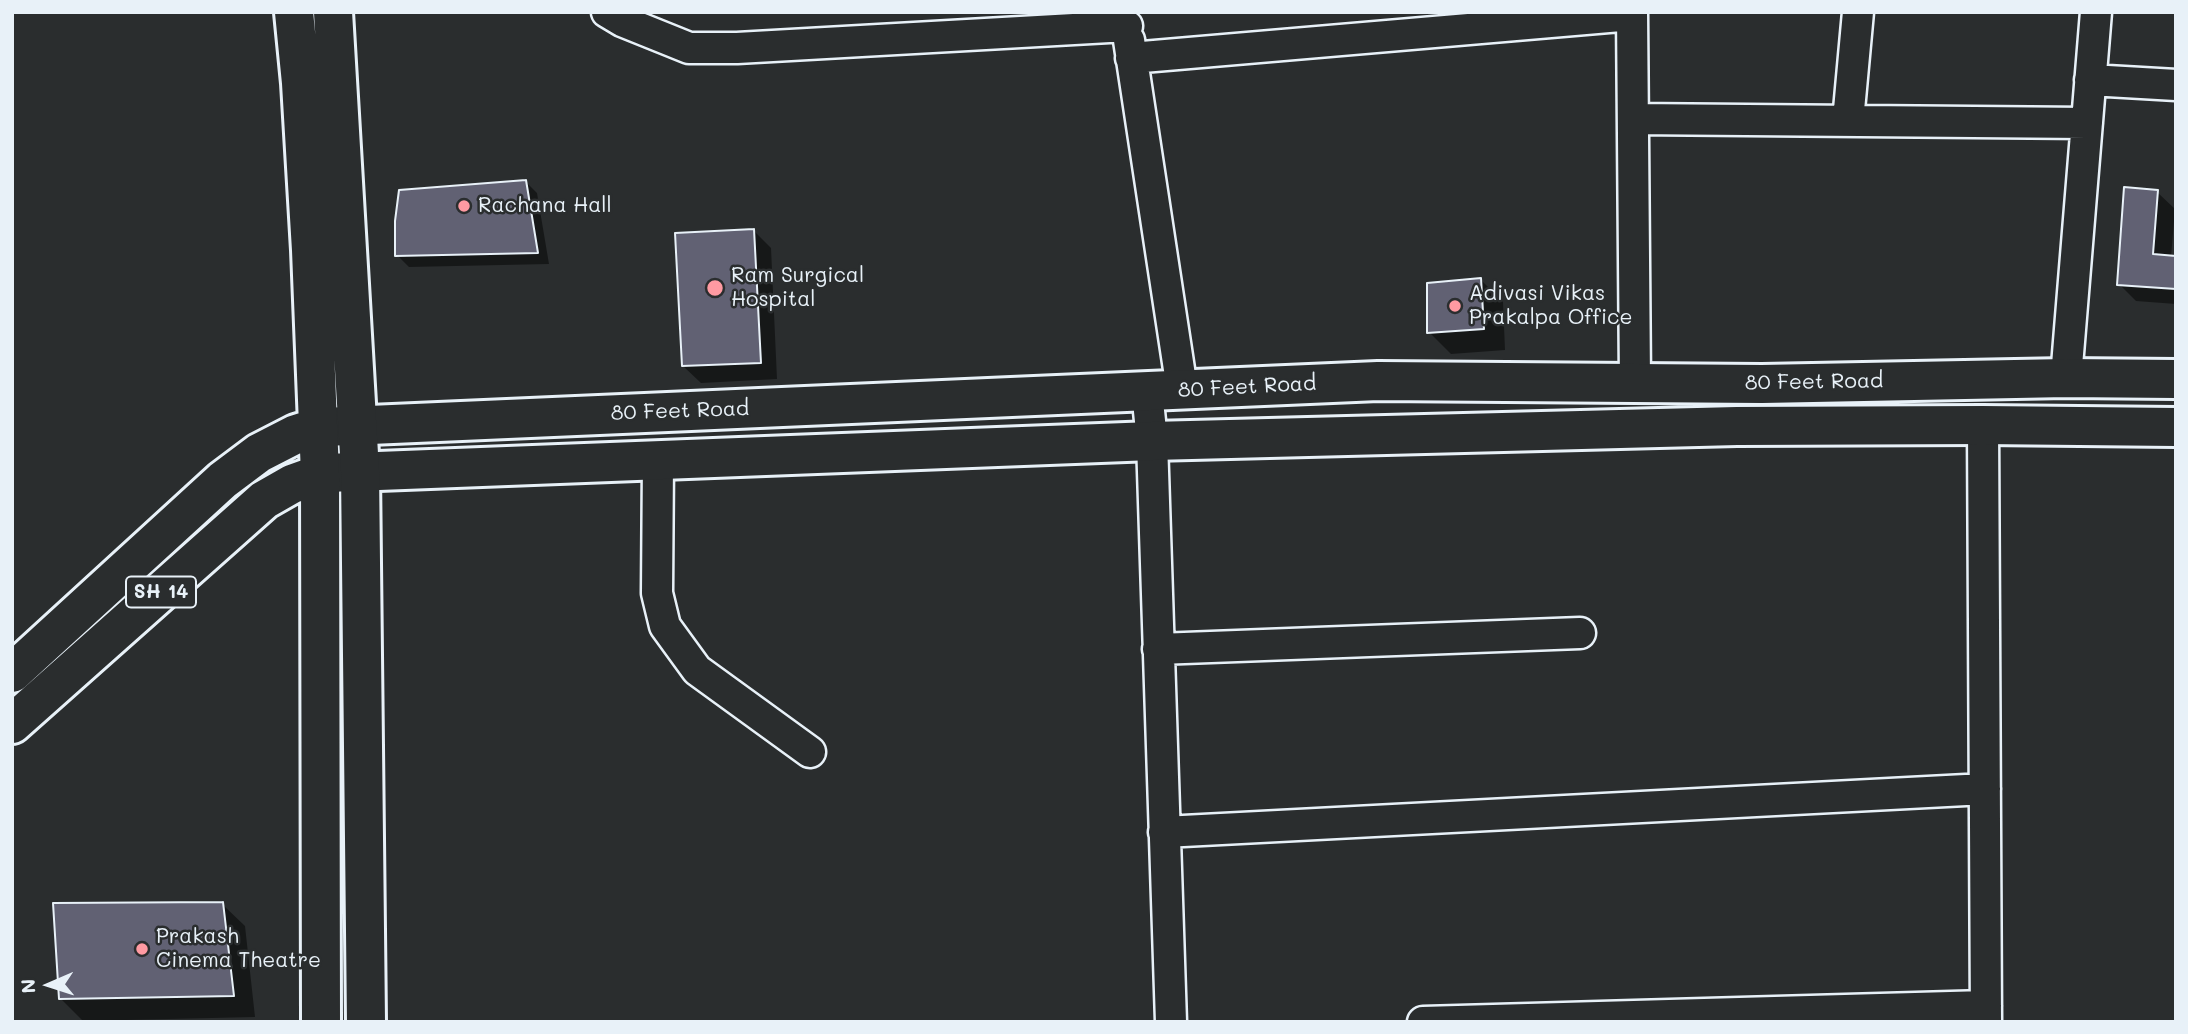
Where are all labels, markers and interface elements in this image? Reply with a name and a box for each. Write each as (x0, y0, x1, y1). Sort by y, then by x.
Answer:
place label: Rachana Hall (478, 193, 612, 219)
marker: Rachana Hall (456, 198, 472, 214)
place label: Ram Surgical Hospital (731, 263, 864, 313)
marker: Ram Surgical Hospital (705, 278, 725, 298)
place label: Adivasi Vikas Prakalpa Office (1469, 281, 1632, 331)
marker: Adivasi Vikas Prakalpa Office (1447, 298, 1463, 314)
street label: 80 Feet Road (1745, 368, 1883, 396)
street label: 80 Feet Road (1177, 371, 1317, 403)
street label: 80 Feet Road (610, 396, 750, 426)
road number: SH 14 (126, 576, 196, 608)
place label: Prakash Cinema Theatre (156, 924, 321, 974)
marker: Prakash Cinema Theatre (134, 941, 150, 957)
north arrow (14, 950, 84, 1020)
text: N (15, 978, 40, 994)

